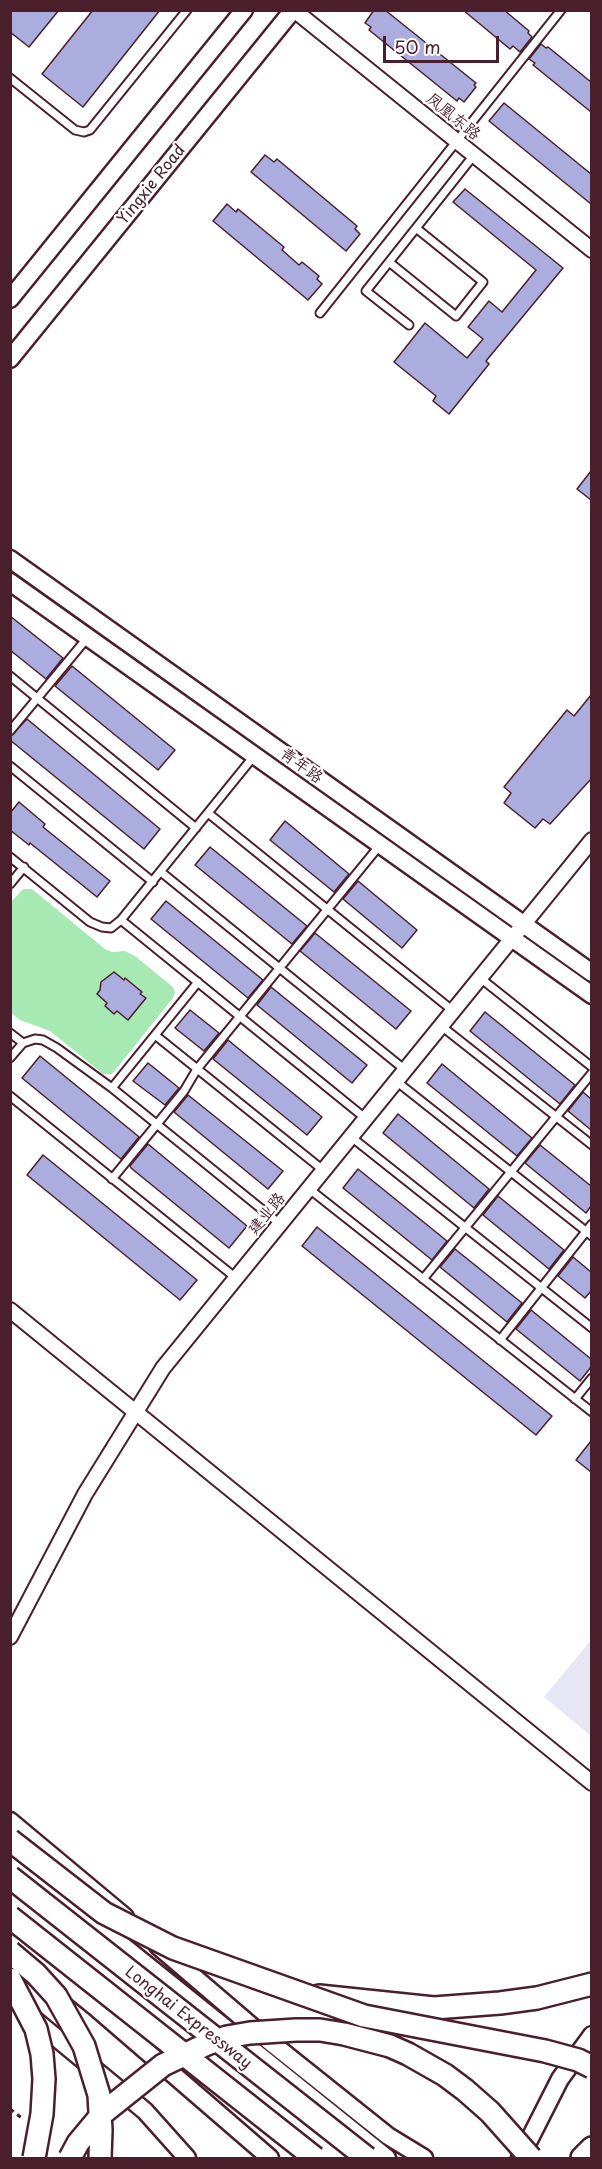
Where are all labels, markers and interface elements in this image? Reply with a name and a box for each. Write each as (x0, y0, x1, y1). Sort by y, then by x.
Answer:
scale bar (386, 24, 502, 62)
text: 50 m (394, 33, 441, 60)
street label: 凤凰东路 (422, 89, 484, 145)
street label: Yingxie Road (114, 141, 190, 229)
street label: 青年路 (276, 744, 326, 788)
street label: 建业路 (244, 1189, 290, 1239)
street label: Longhai Expressway (121, 1963, 255, 2073)

